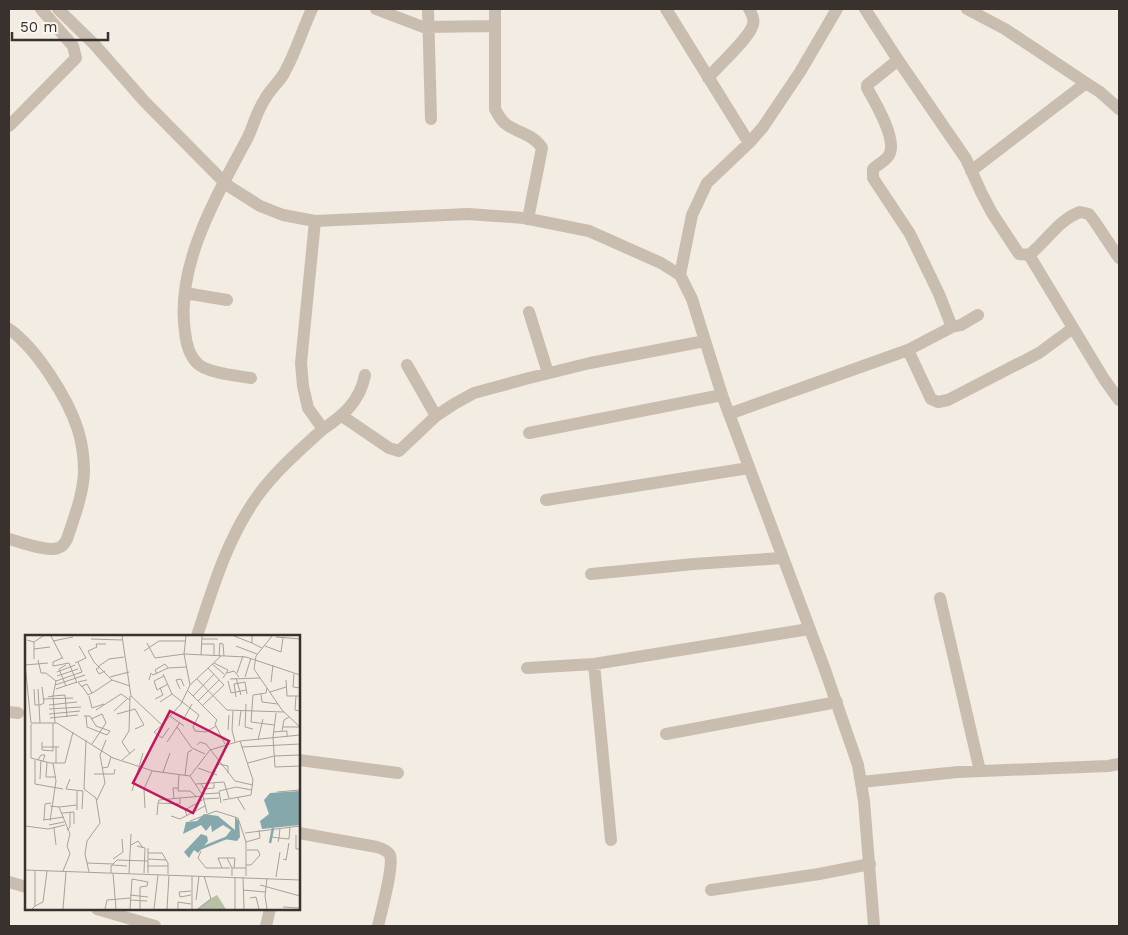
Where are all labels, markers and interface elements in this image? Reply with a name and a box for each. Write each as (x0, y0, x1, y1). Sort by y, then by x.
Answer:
scale bar (12, 10, 109, 42)
text: 50 m (20, 18, 57, 36)
inset map (25, 635, 300, 910)

